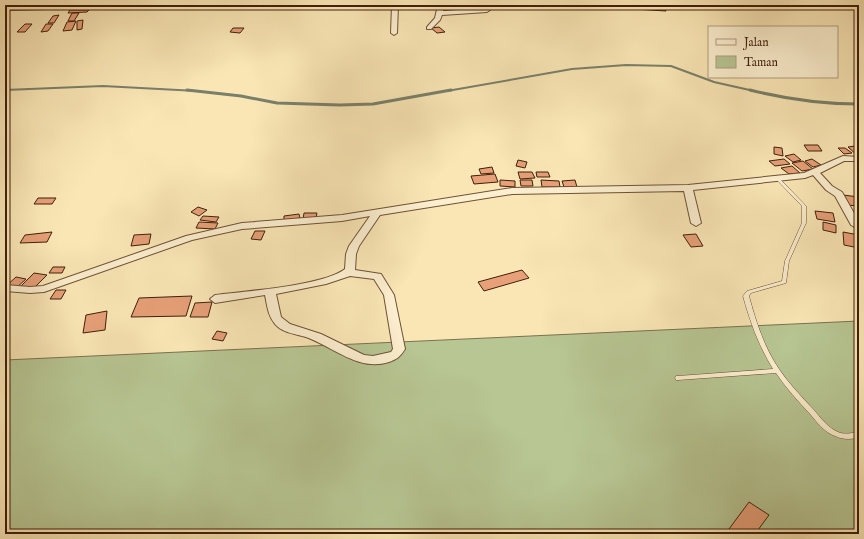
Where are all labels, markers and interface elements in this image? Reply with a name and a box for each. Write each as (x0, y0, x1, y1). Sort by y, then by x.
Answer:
legend (708, 26, 838, 78)
text: Jalan (742, 35, 769, 51)
text: Taman (744, 55, 778, 70)

